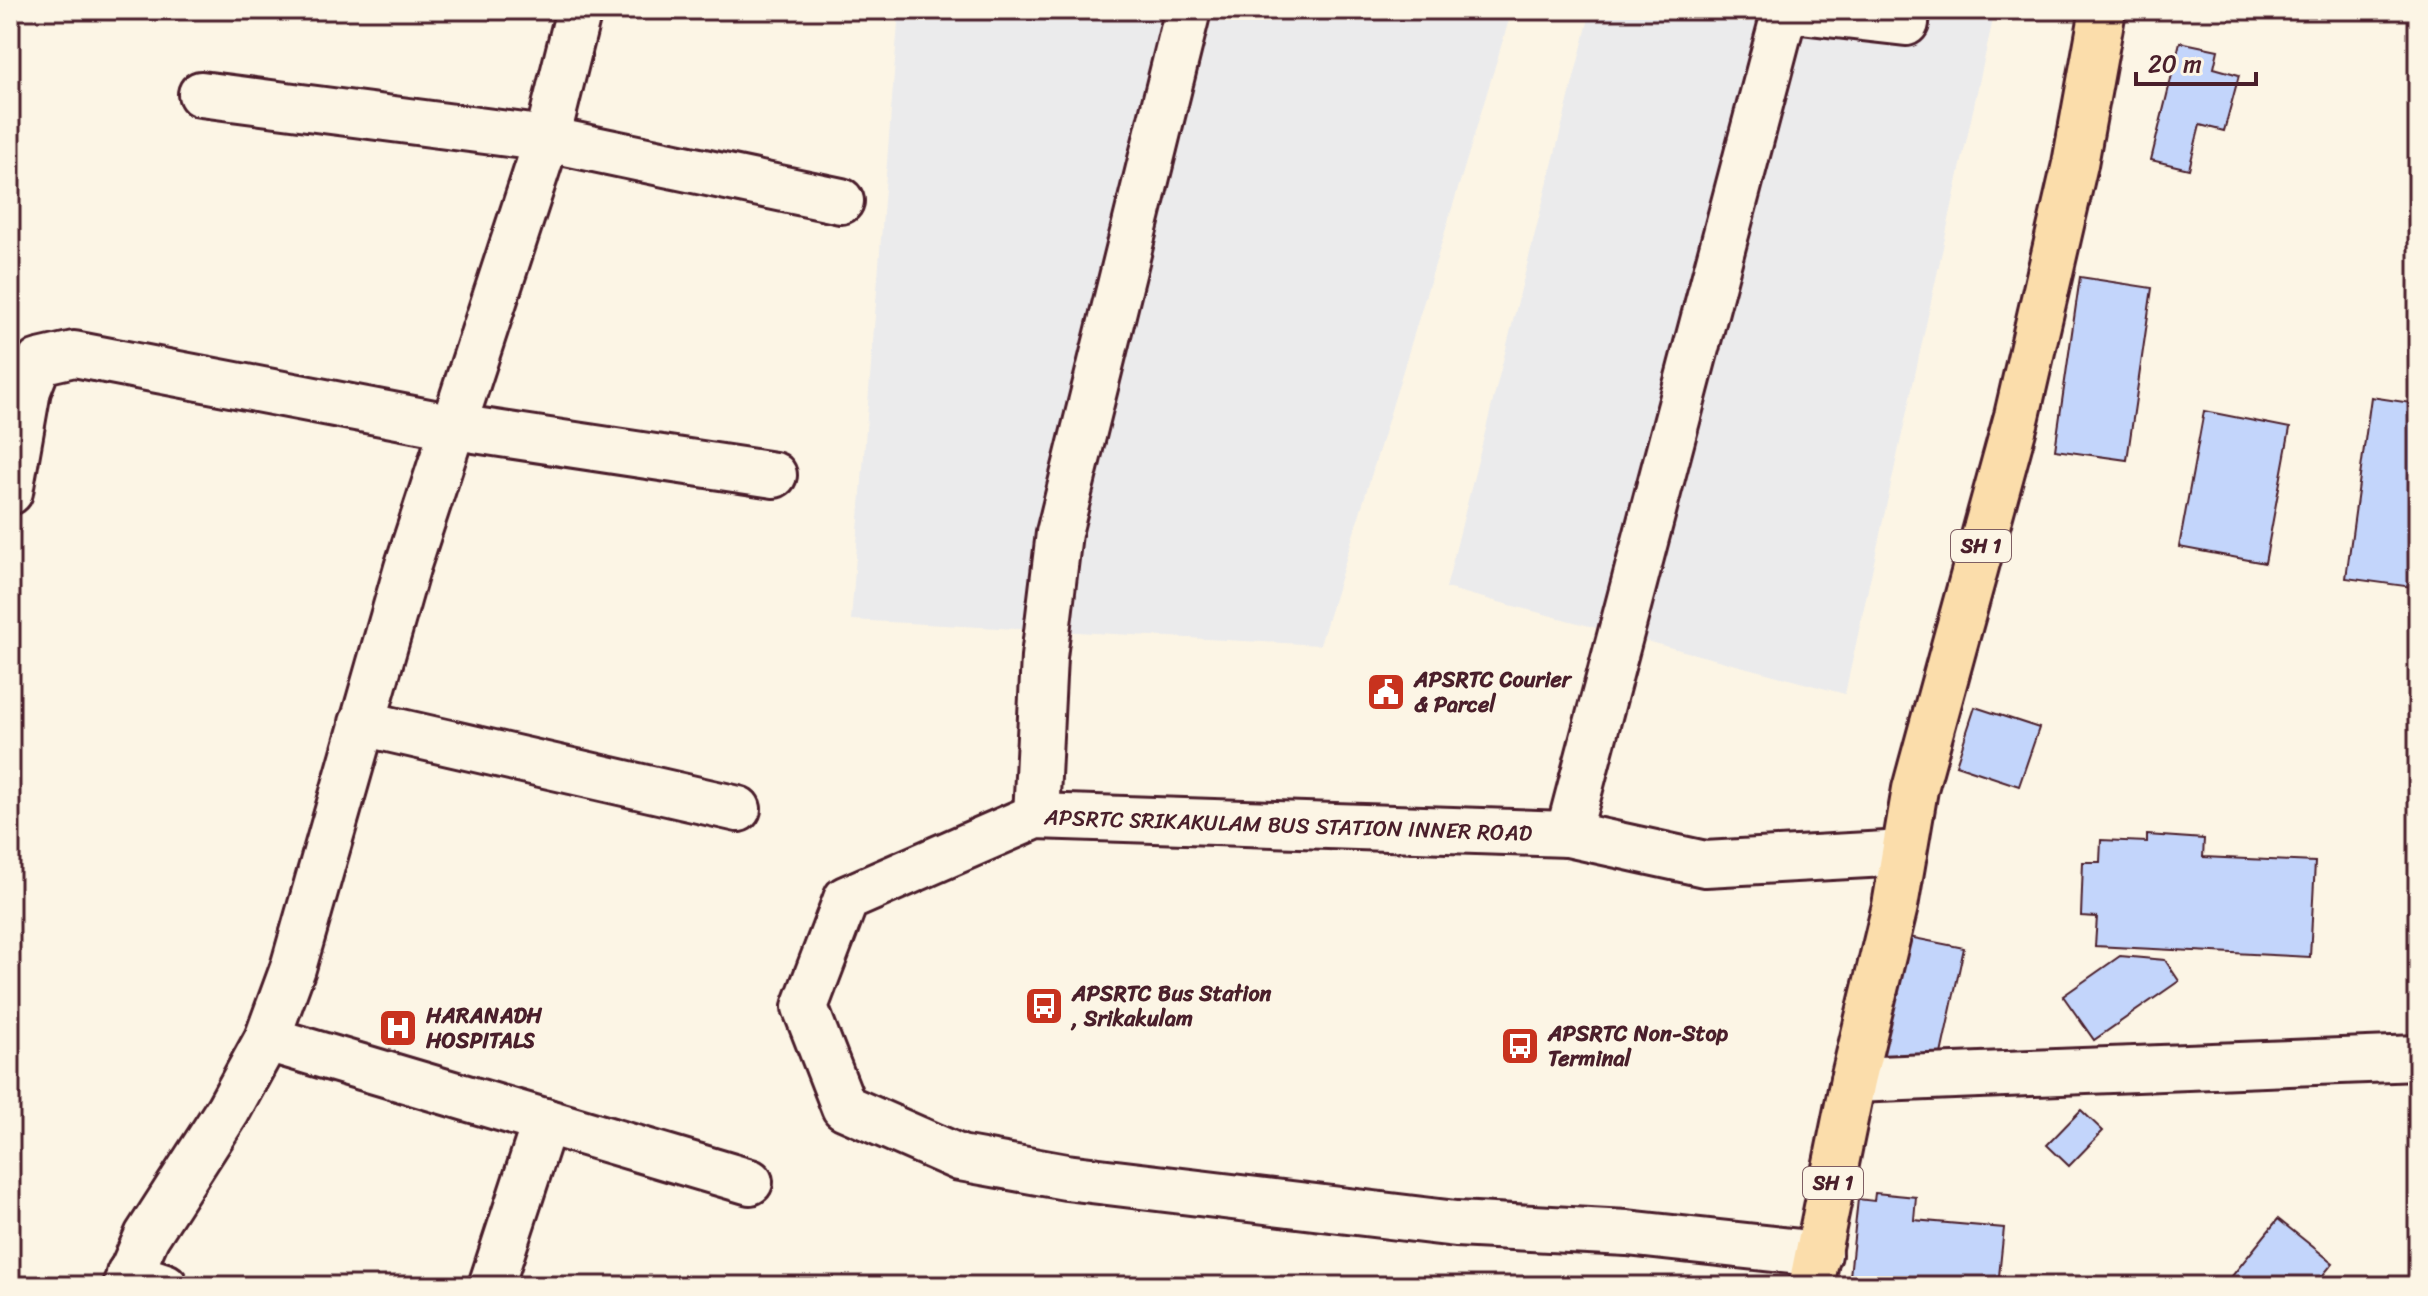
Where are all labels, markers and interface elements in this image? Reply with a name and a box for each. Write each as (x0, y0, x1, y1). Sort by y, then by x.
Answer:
scale bar (2136, 36, 2256, 86)
text: 20 m (2148, 43, 2202, 85)
road number: SH 1 (1951, 530, 2011, 562)
place label: APSRTC Courier & Parcel (1413, 660, 1573, 724)
public building icon: APSRTC Courier & Parcel (1365, 671, 1407, 713)
street label: APSRTC SRIKAKULAM BUS STATION INNER ROAD (1043, 797, 1533, 852)
place label: APSRTC Bus Station , Srikakulam (1070, 974, 1272, 1038)
bus stop icon: APSRTC Bus Station , Srikakulam (1023, 985, 1065, 1027)
place label: HARANADH HOSPITALS (425, 996, 543, 1060)
hospital icon: HARANADH HOSPITALS (377, 1007, 419, 1049)
place label: APSRTC Non-Stop Terminal (1547, 1014, 1729, 1078)
bus stop icon: APSRTC Non-Stop Terminal (1499, 1025, 1541, 1067)
road number: SH 1 (1803, 1167, 1863, 1199)

